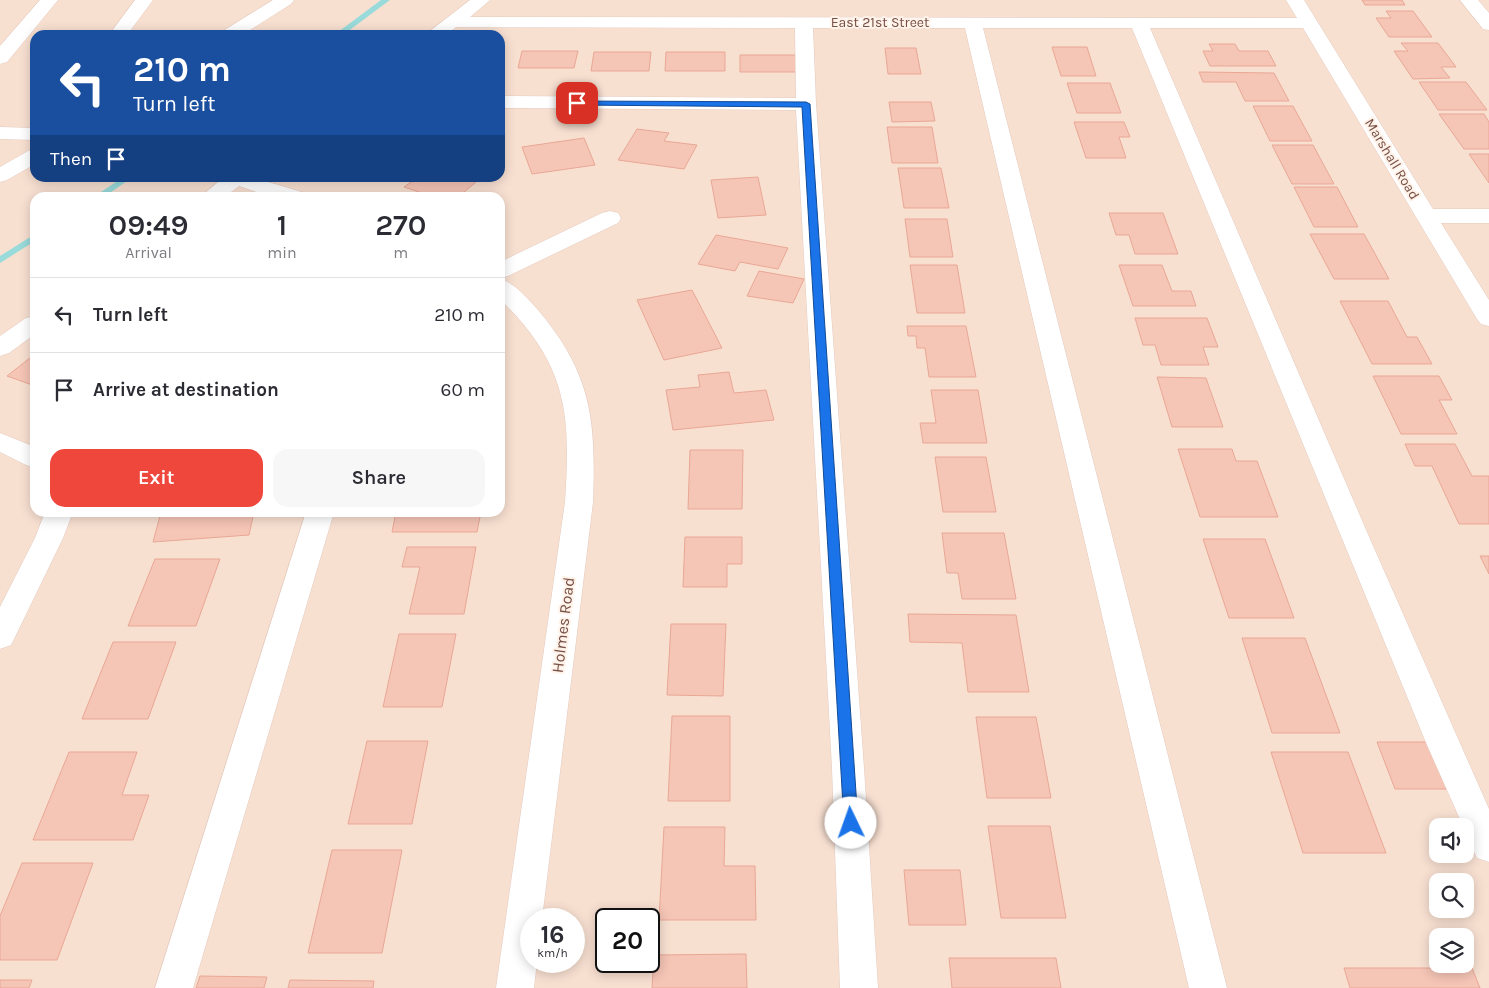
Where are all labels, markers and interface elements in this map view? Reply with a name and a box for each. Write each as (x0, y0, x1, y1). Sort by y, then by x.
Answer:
street label: East 21st Street (831, 14, 929, 31)
text: 210 m (133, 49, 231, 90)
icon: left (50, 50, 115, 115)
pin (556, 82, 598, 124)
icon: arrive (563, 89, 591, 117)
text: Turn left (133, 91, 216, 117)
street label: Marshall Road (1361, 115, 1423, 203)
icon: arrive (102, 145, 130, 173)
text: Then (50, 148, 92, 170)
text: 09:49 (109, 207, 189, 243)
text: 1 (277, 207, 287, 243)
text: 270 (375, 207, 426, 243)
text: Arrival (125, 243, 172, 262)
text: min (267, 243, 297, 262)
text: m (393, 243, 408, 262)
icon: left (50, 301, 78, 329)
text: Turn left (93, 304, 168, 326)
text: 210 m (434, 304, 485, 326)
icon: arrive (50, 376, 78, 404)
text: Arrive at destination (93, 379, 279, 401)
text: 60 m (441, 379, 485, 401)
button: Exit (50, 449, 263, 507)
button: Share (273, 449, 485, 507)
street label: Holmes Road (548, 576, 578, 674)
position arrow (824, 796, 876, 848)
map controls (1429, 818, 1474, 973)
button: sound (1429, 818, 1474, 863)
button: search (1429, 873, 1474, 918)
speed limit sign: 20 (595, 908, 660, 973)
text: 16 (540, 920, 565, 949)
button: layers (1429, 928, 1474, 973)
text: km/h (537, 946, 568, 960)

